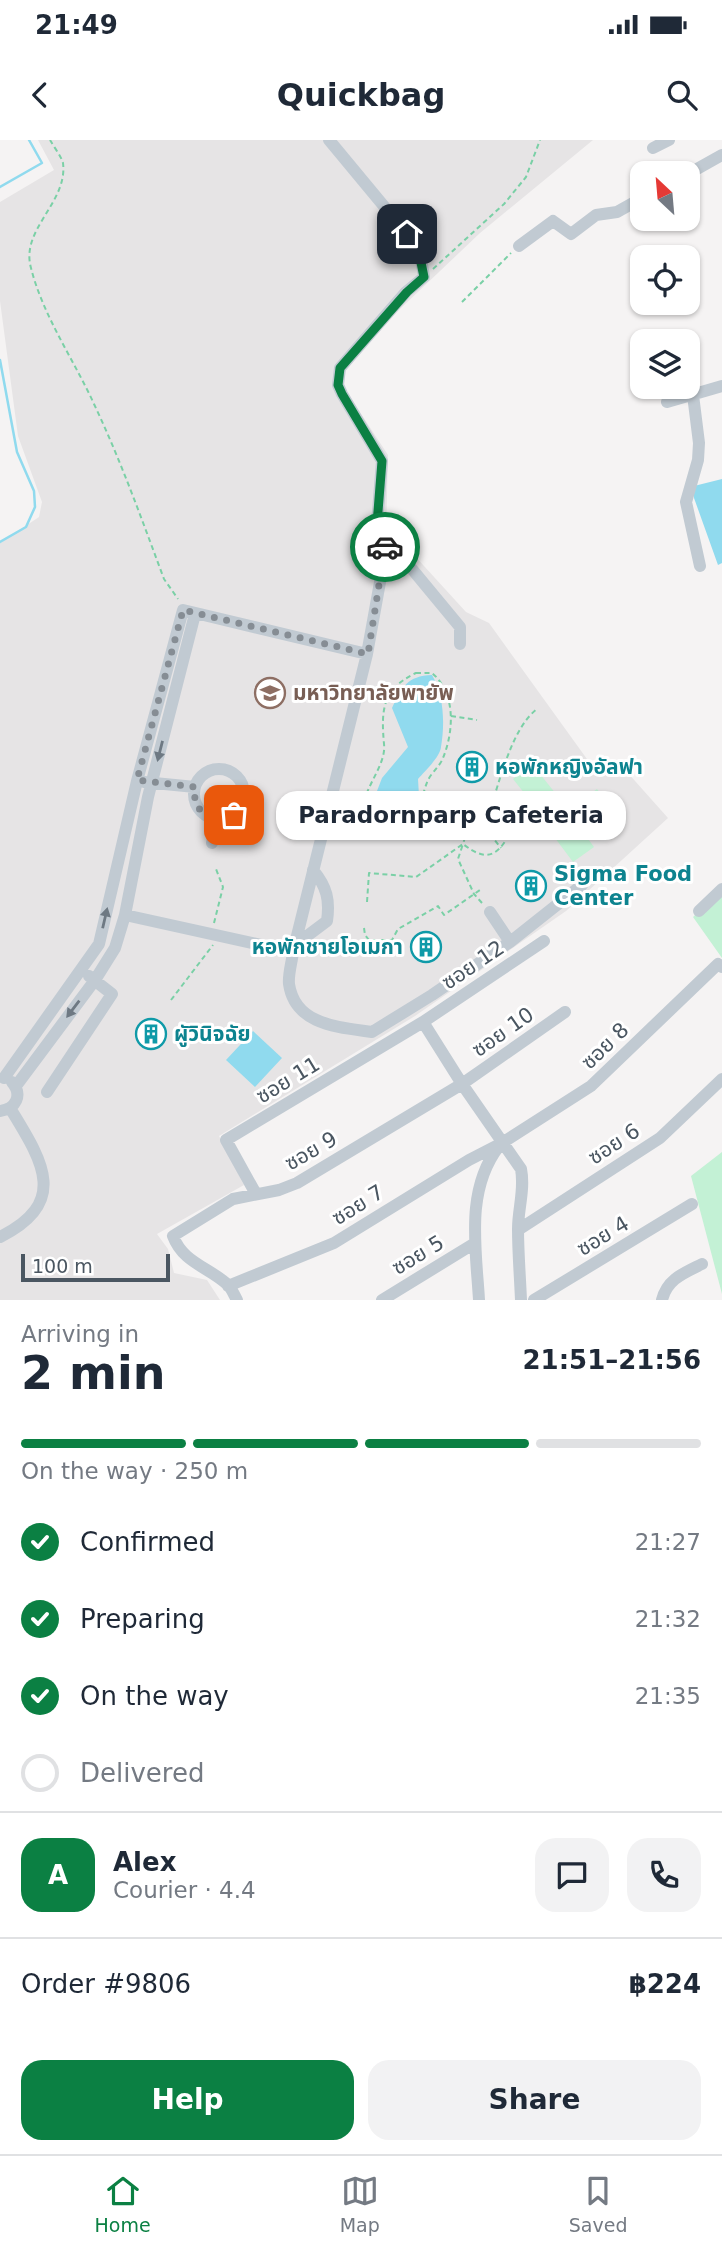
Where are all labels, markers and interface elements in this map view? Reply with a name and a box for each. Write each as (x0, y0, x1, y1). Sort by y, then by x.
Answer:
text: 21:49 (35, 10, 118, 40)
icon: back (21, 76, 59, 114)
text: Quickbag (277, 76, 445, 114)
icon: search (663, 76, 701, 114)
north arrow (630, 161, 700, 231)
map controls (630, 161, 700, 399)
pin (377, 204, 437, 264)
icon: home (388, 215, 426, 253)
button: locate (630, 245, 700, 315)
button: layers (630, 329, 700, 399)
courier (350, 512, 420, 582)
icon: car (366, 528, 404, 566)
school or university icon: มหาวิทยาลัยพายัพ (253, 676, 287, 710)
place label: มหาวิทยาลัยพายัพ (293, 681, 454, 705)
one-way arrow (154, 740, 165, 762)
building icon: หอพักหญิงอัลฟา (455, 750, 489, 784)
place label: หอพักหญิงอัลฟา (495, 755, 643, 779)
pin (204, 785, 264, 845)
callout: Paradornparp Cafeteria (276, 790, 626, 840)
icon: bag (215, 796, 253, 834)
text: Paradornparp Cafeteria (298, 802, 604, 828)
place label: Sigma Food Center (554, 862, 692, 910)
building icon: Sigma Food Center (514, 869, 548, 903)
one-way arrow (100, 907, 111, 929)
building icon: หอพักชายโอเมกา (409, 930, 443, 964)
place label: หอพักชายโอเมกา (252, 935, 403, 959)
street label: ซอย 12 (437, 936, 509, 994)
one-way arrow (66, 1000, 80, 1018)
street label: ซอย 10 (468, 1002, 538, 1062)
building icon: ผัูวินิจฉัย (134, 1017, 168, 1051)
street label: ซอย 8 (576, 1018, 634, 1074)
place label: ผัูวินิจฉัย (174, 1022, 251, 1047)
street label: ซอย 11 (252, 1052, 324, 1108)
street label: ซอย 6 (584, 1119, 644, 1169)
street label: ซอย 9 (281, 1127, 341, 1175)
street label: ซอย 7 (328, 1180, 388, 1230)
street label: ซอย 4 (573, 1211, 633, 1261)
street label: ซอย 5 (388, 1230, 448, 1280)
scale bar (21, 1251, 170, 1283)
text: 100 m (32, 1255, 93, 1277)
text: Arriving in (21, 1321, 139, 1347)
text: 21:51–21:56 (522, 1345, 701, 1375)
text: 2 min (21, 1346, 165, 1400)
text: On the way · 250 m (21, 1458, 248, 1484)
icon: check (21, 1523, 59, 1561)
text: Confirmed (80, 1527, 215, 1557)
text: 21:27 (635, 1529, 701, 1555)
icon: check (21, 1600, 59, 1638)
text: Preparing (80, 1604, 205, 1634)
text: 21:32 (635, 1606, 701, 1632)
icon: check (21, 1677, 59, 1715)
text: On the way (80, 1681, 229, 1711)
text: 21:35 (635, 1683, 701, 1709)
text: Delivered (80, 1758, 204, 1788)
button: chat (535, 1838, 609, 1912)
button: phone (627, 1838, 701, 1912)
text: Alex (113, 1847, 176, 1877)
text: A (48, 1860, 68, 1890)
text: Courier · 4.4 (113, 1877, 256, 1903)
text: Order #9806 (21, 1969, 191, 1999)
text: ฿224 (629, 1969, 701, 1999)
button: Help (21, 2060, 354, 2140)
button: Share (368, 2060, 701, 2140)
tab: Home (95, 2172, 151, 2236)
tab: Map (340, 2172, 380, 2236)
tab: Saved (569, 2172, 627, 2236)

